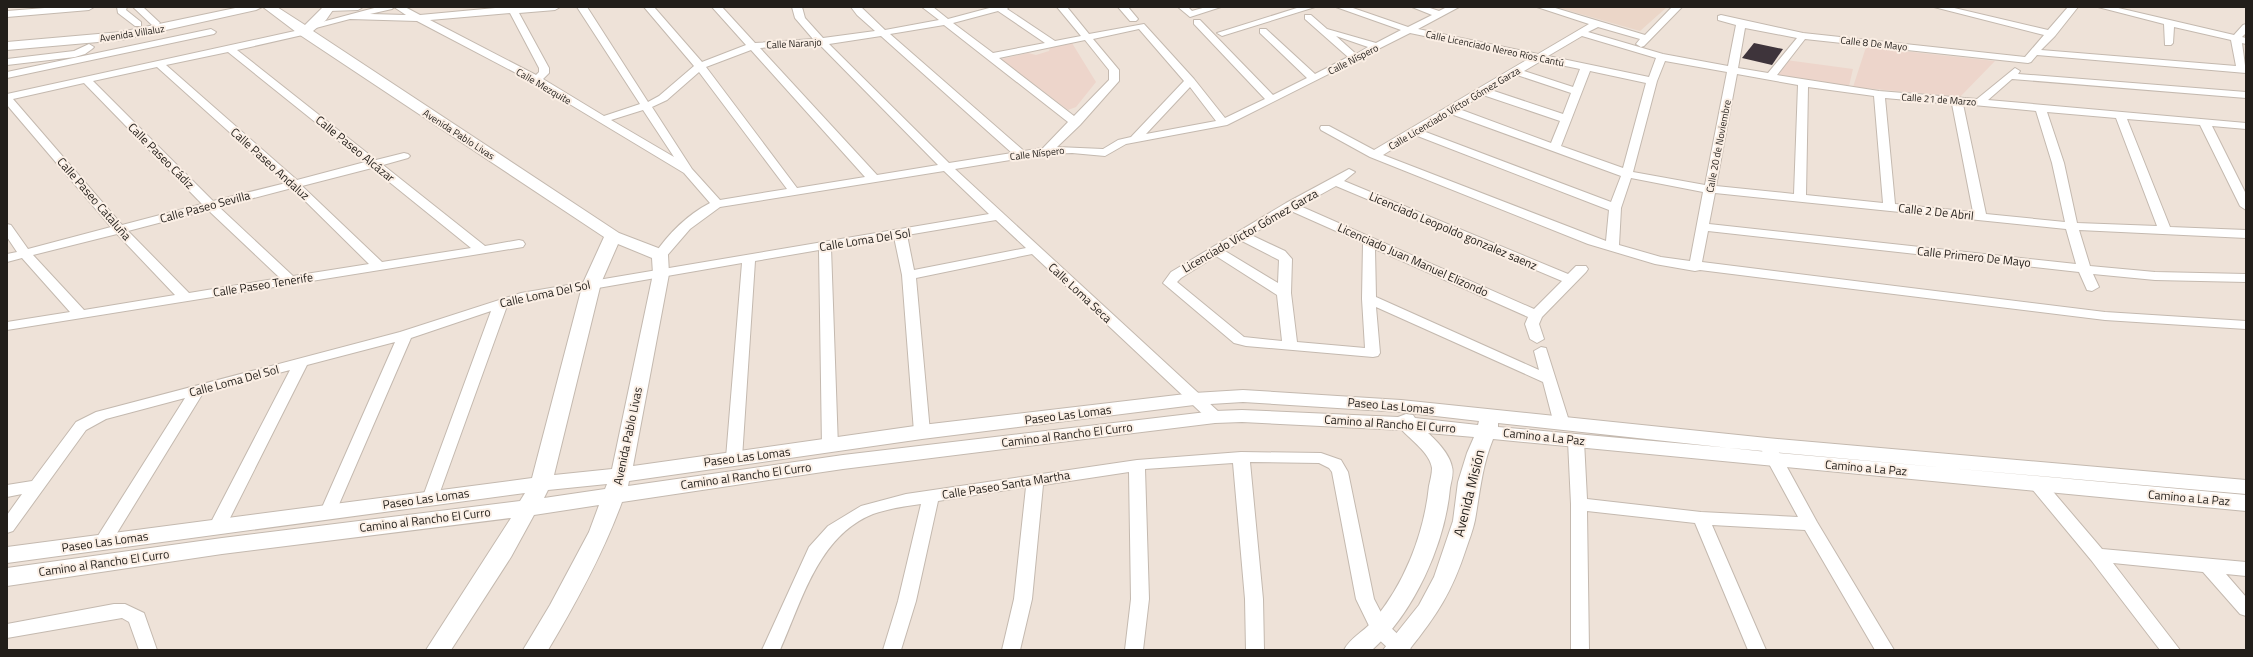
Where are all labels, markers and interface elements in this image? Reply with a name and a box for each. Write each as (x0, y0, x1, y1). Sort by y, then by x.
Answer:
street label: Avenida Villaluz (99, 21, 166, 46)
street label: Calle Licenciado Nereo Ríos Cantú (1424, 26, 1565, 70)
street label: Calle 8 De Mayo (1840, 33, 1908, 54)
street label: Calle Naranjo (766, 35, 822, 52)
street label: Calle Níspero (1325, 40, 1381, 79)
street label: Calle Licenciado Víctor Gómez Garza (1386, 63, 1523, 154)
street label: Calle Mezquite (513, 65, 574, 108)
street label: Calle 21 de Marzo (1901, 89, 1977, 110)
street label: Calle 20 de Noviembre (1702, 98, 1735, 194)
street label: Avenida Pablo Livas (420, 106, 498, 163)
street label: Calle Paseo Alcázar (312, 111, 399, 187)
street label: Calle Paseo Cádiz (124, 118, 199, 193)
street label: Calle Paseo Andaluz (226, 123, 314, 204)
street label: Calle Níspero (1009, 143, 1065, 164)
street label: Calle Paseo Cataluña (53, 153, 136, 244)
street label: Licenciado Victor Gómez Garza (1178, 184, 1321, 277)
street label: Calle Paseo Sevilla (158, 185, 252, 228)
street label: Licenciado Leopoldo gonzalez saenz (1366, 186, 1540, 275)
street label: Calle 2 De Abril (1897, 198, 1975, 225)
street label: Licenciado Juan Manuel Elizondo (1335, 218, 1492, 301)
street label: Calle Loma Del Sol (818, 223, 912, 256)
street label: Calle Primero De Mayo (1916, 241, 2032, 272)
street label: Calle Loma Seca (1044, 258, 1117, 327)
street label: Calle Paseo Tenerife (212, 267, 314, 302)
street label: Calle Loma Del Sol (498, 275, 592, 312)
street label: Calle Loma Del Sol (187, 359, 281, 402)
street label: Avenida Pablo Livas (608, 385, 647, 487)
street label: Paseo Las Lomas (1347, 392, 1436, 419)
street label: Paseo Las Lomas (1023, 400, 1113, 429)
street label: Camino al Rancho El Curro (1324, 409, 1456, 438)
street label: Camino al Rancho El Curro (1000, 417, 1134, 452)
street label: Camino a La Paz (1502, 423, 1586, 450)
street label: Paseo Las Lomas (702, 442, 792, 471)
street label: Avenida Misión (1448, 447, 1489, 539)
street label: Camino a La Paz (1824, 454, 1908, 481)
street label: Camino al Rancho El Curro (679, 457, 813, 494)
street label: Calle Paseo Santa Martha (941, 465, 1071, 504)
street label: Paseo Las Lomas (381, 483, 471, 514)
street label: Camino a La Paz (2147, 484, 2231, 511)
street label: Camino al Rancho El Curro (358, 502, 492, 537)
street label: Paseo Las Lomas (60, 526, 150, 557)
street label: Camino al Rancho El Curro (37, 544, 171, 581)

